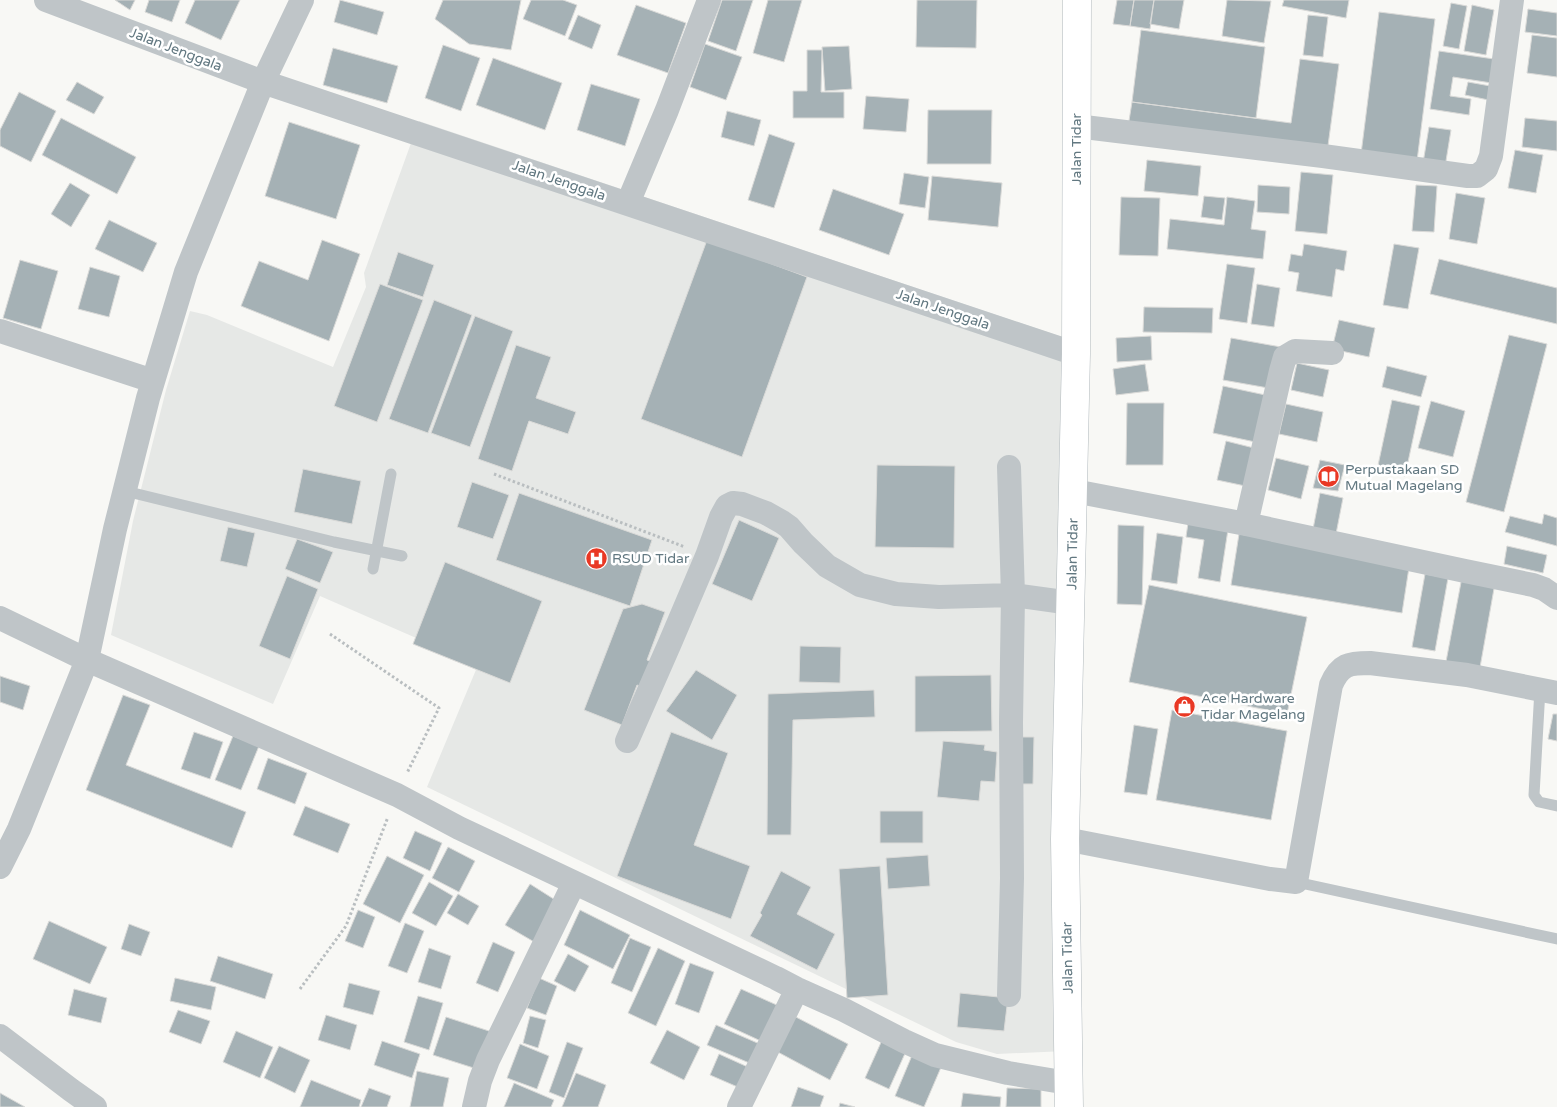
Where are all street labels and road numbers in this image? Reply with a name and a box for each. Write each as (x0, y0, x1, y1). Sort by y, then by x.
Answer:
street label: Jalan Jenggala (127, 24, 225, 75)
street label: Jalan Tidar (1068, 112, 1085, 185)
street label: Jalan Jenggala (510, 157, 608, 204)
street label: Jalan Jenggala (894, 286, 992, 333)
street label: Jalan Tidar (1063, 517, 1082, 590)
street label: Jalan Tidar (1058, 921, 1077, 994)

